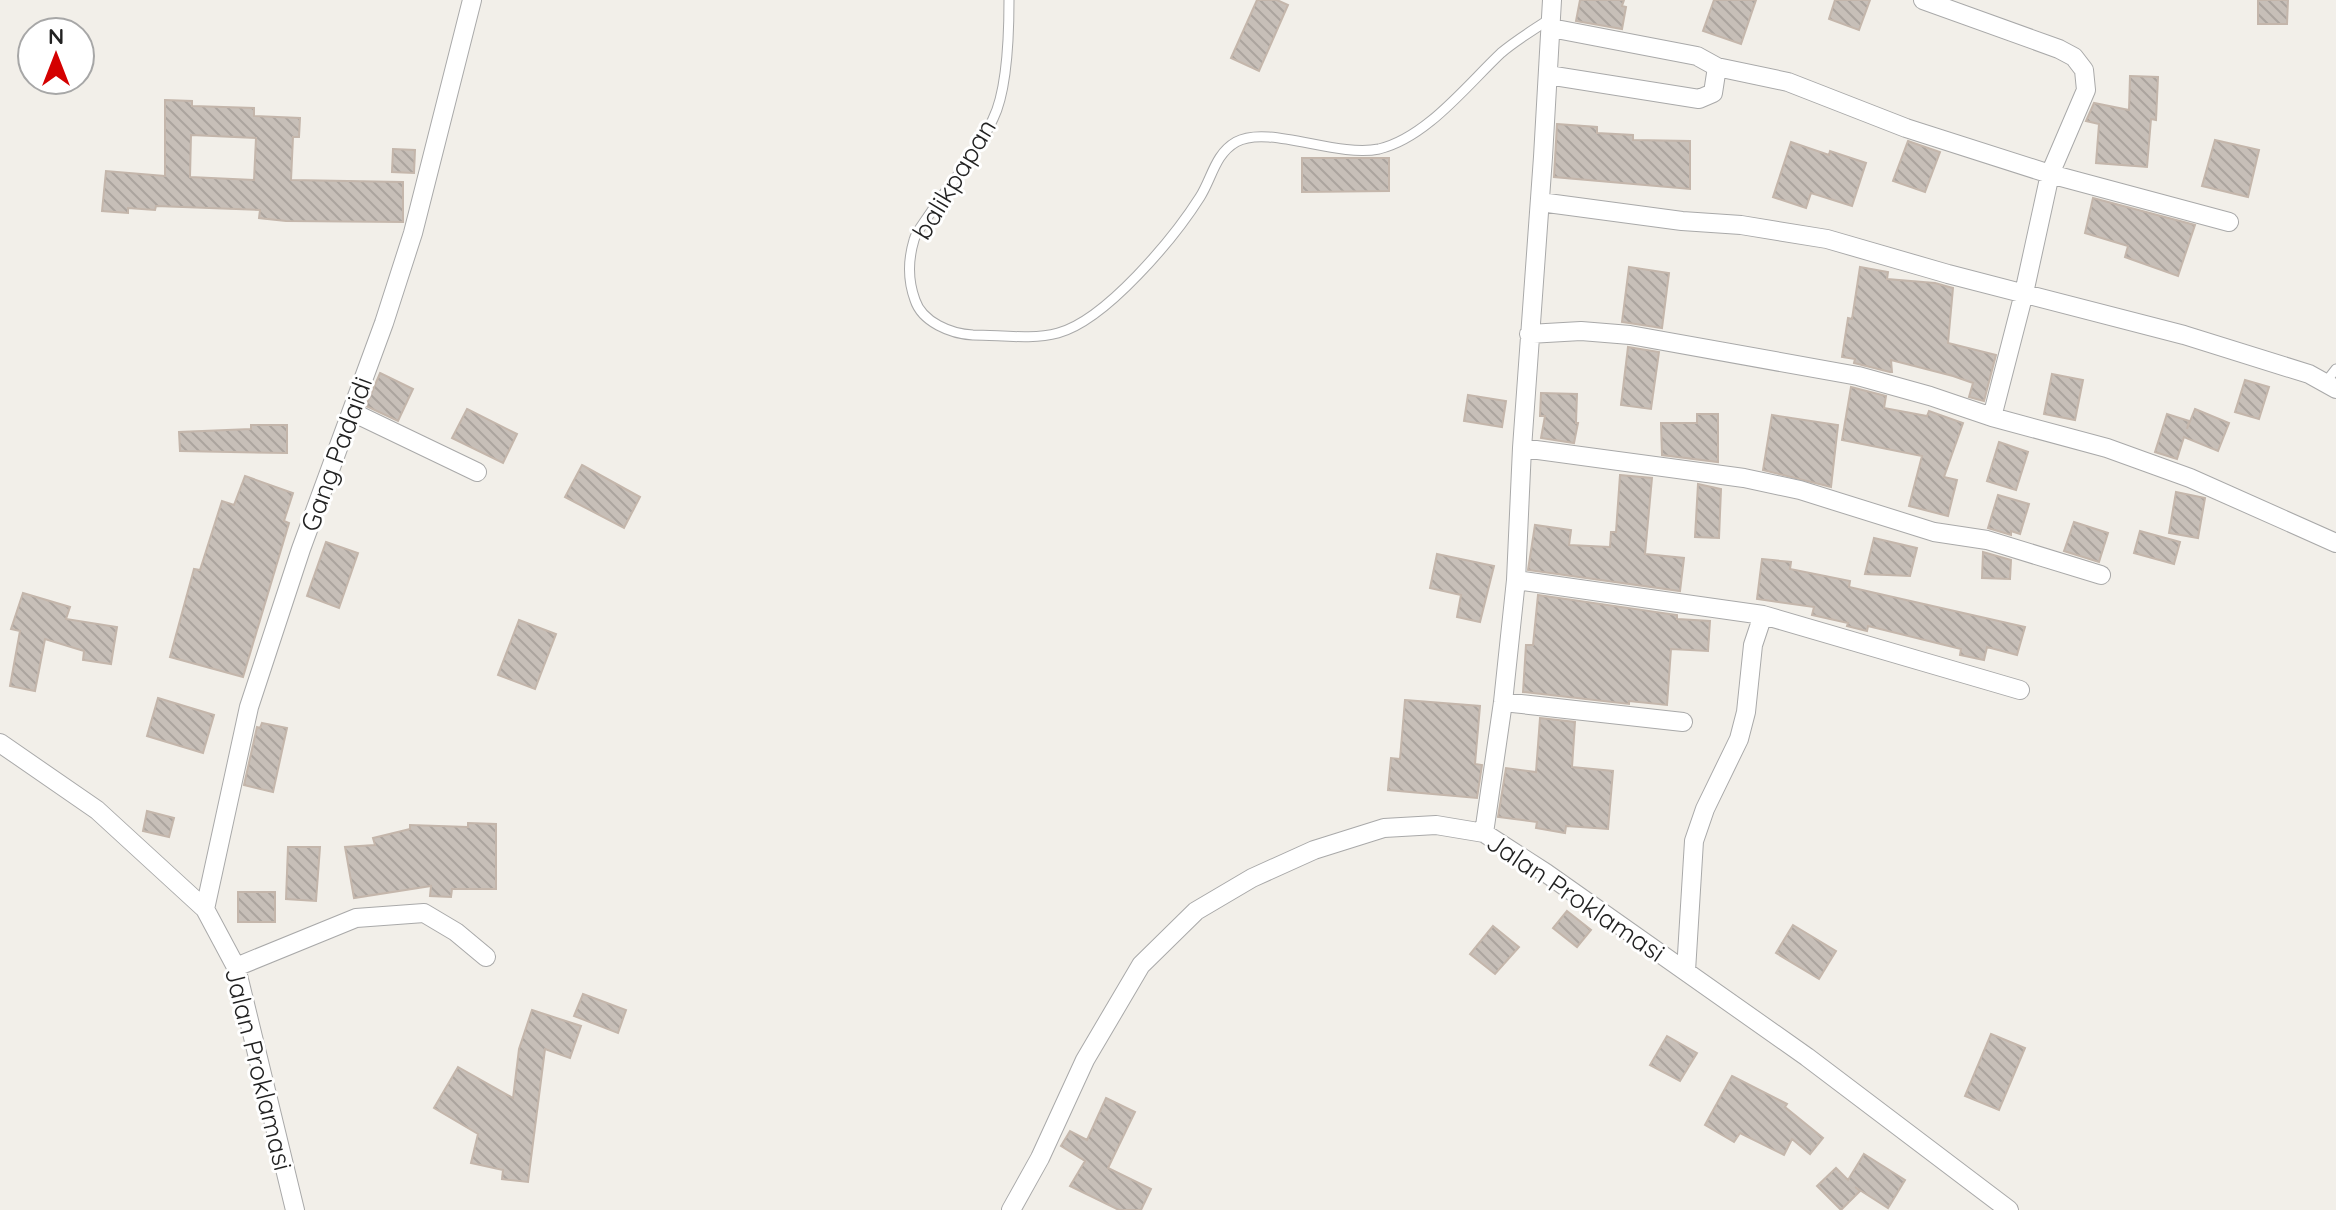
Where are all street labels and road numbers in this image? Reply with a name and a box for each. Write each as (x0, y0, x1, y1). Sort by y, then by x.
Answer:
street label: balikpapan (905, 113, 1003, 245)
street label: Gang Padaidi (293, 372, 379, 536)
street label: Jalan Proklamasi (1481, 825, 1671, 969)
street label: Jalan Proklamasi (218, 964, 300, 1174)

